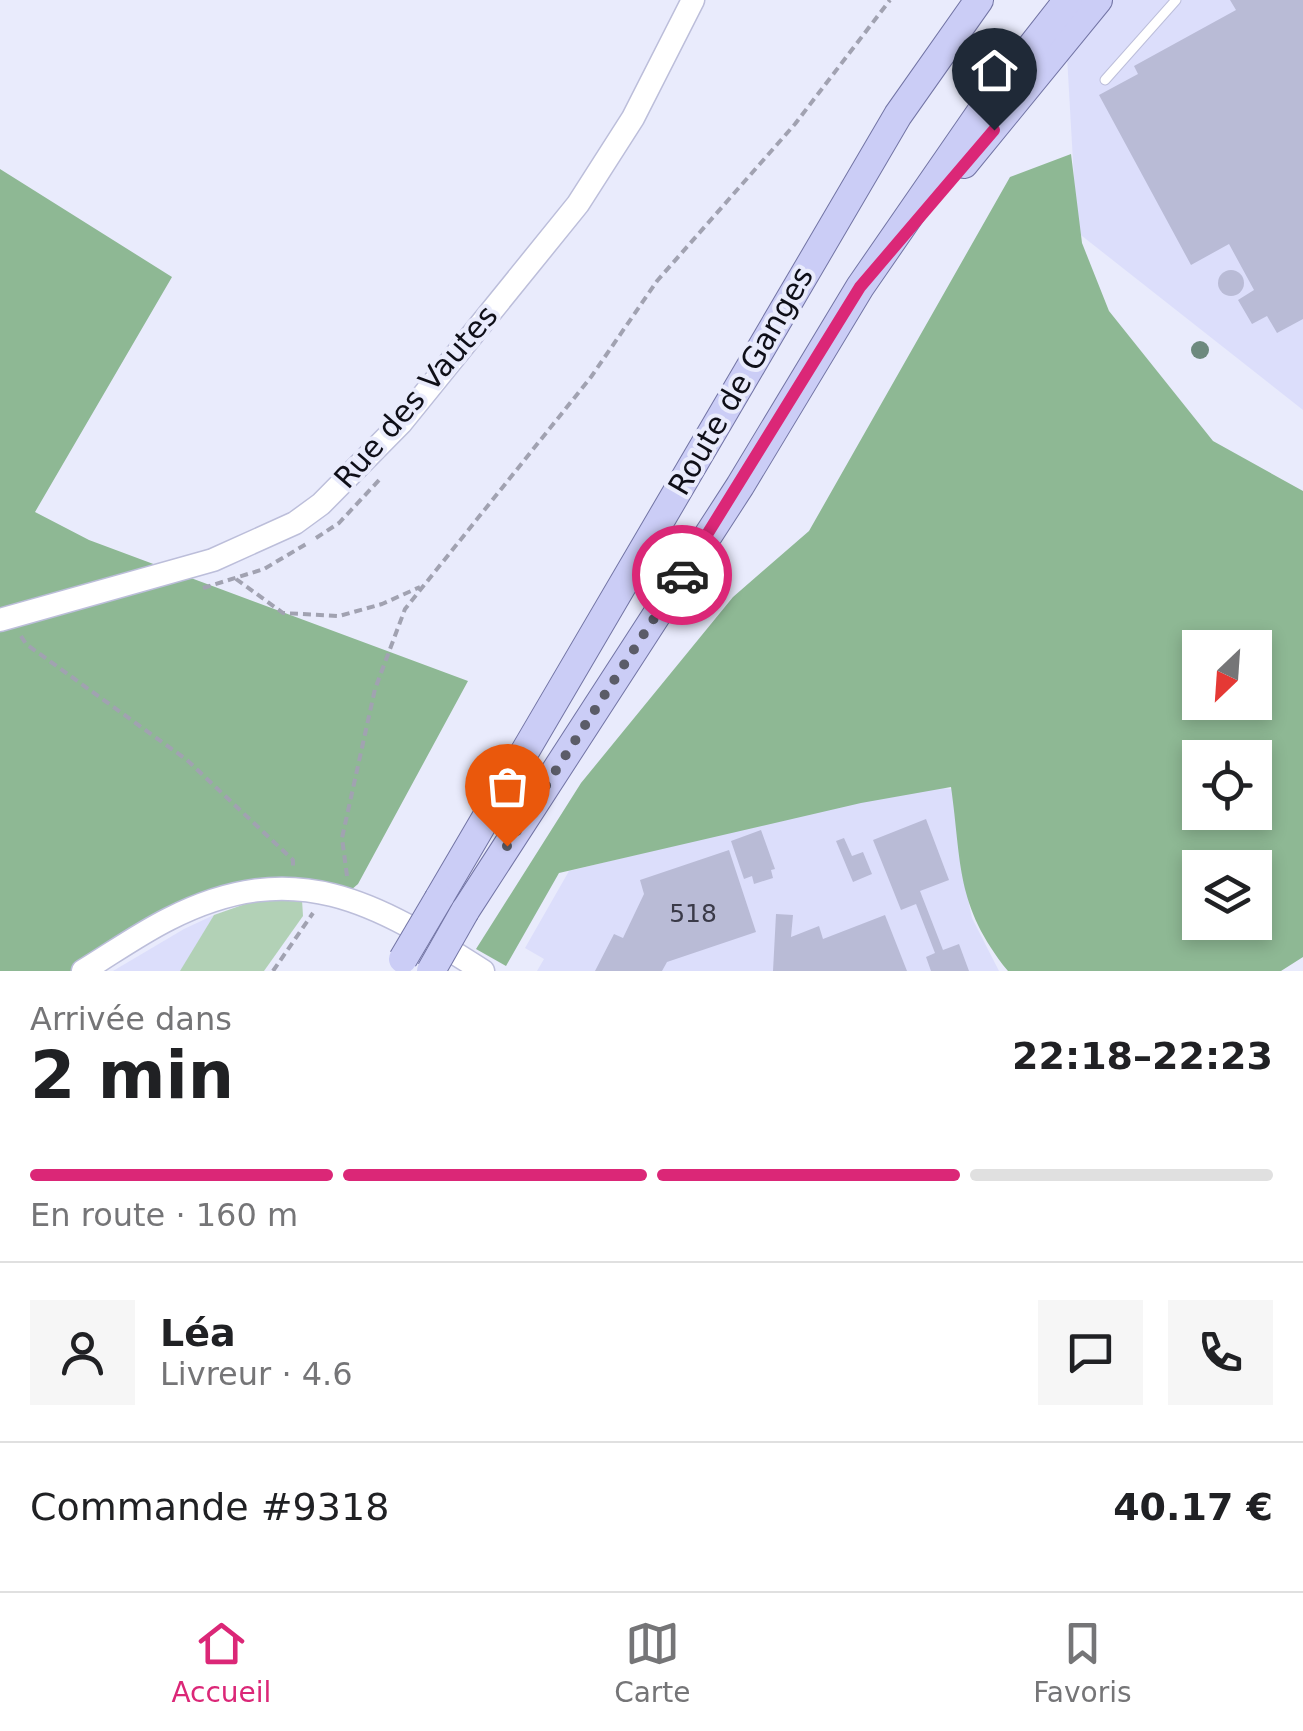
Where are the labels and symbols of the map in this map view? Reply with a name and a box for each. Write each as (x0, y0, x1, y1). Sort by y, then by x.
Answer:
pin (952, 28, 1037, 131)
street label: Route de Ganges (661, 261, 820, 501)
street label: Rue des Vautes (327, 298, 504, 495)
courier (632, 525, 732, 625)
north arrow (1182, 630, 1272, 720)
pin (465, 744, 550, 847)
house number: 518 (669, 899, 717, 928)

